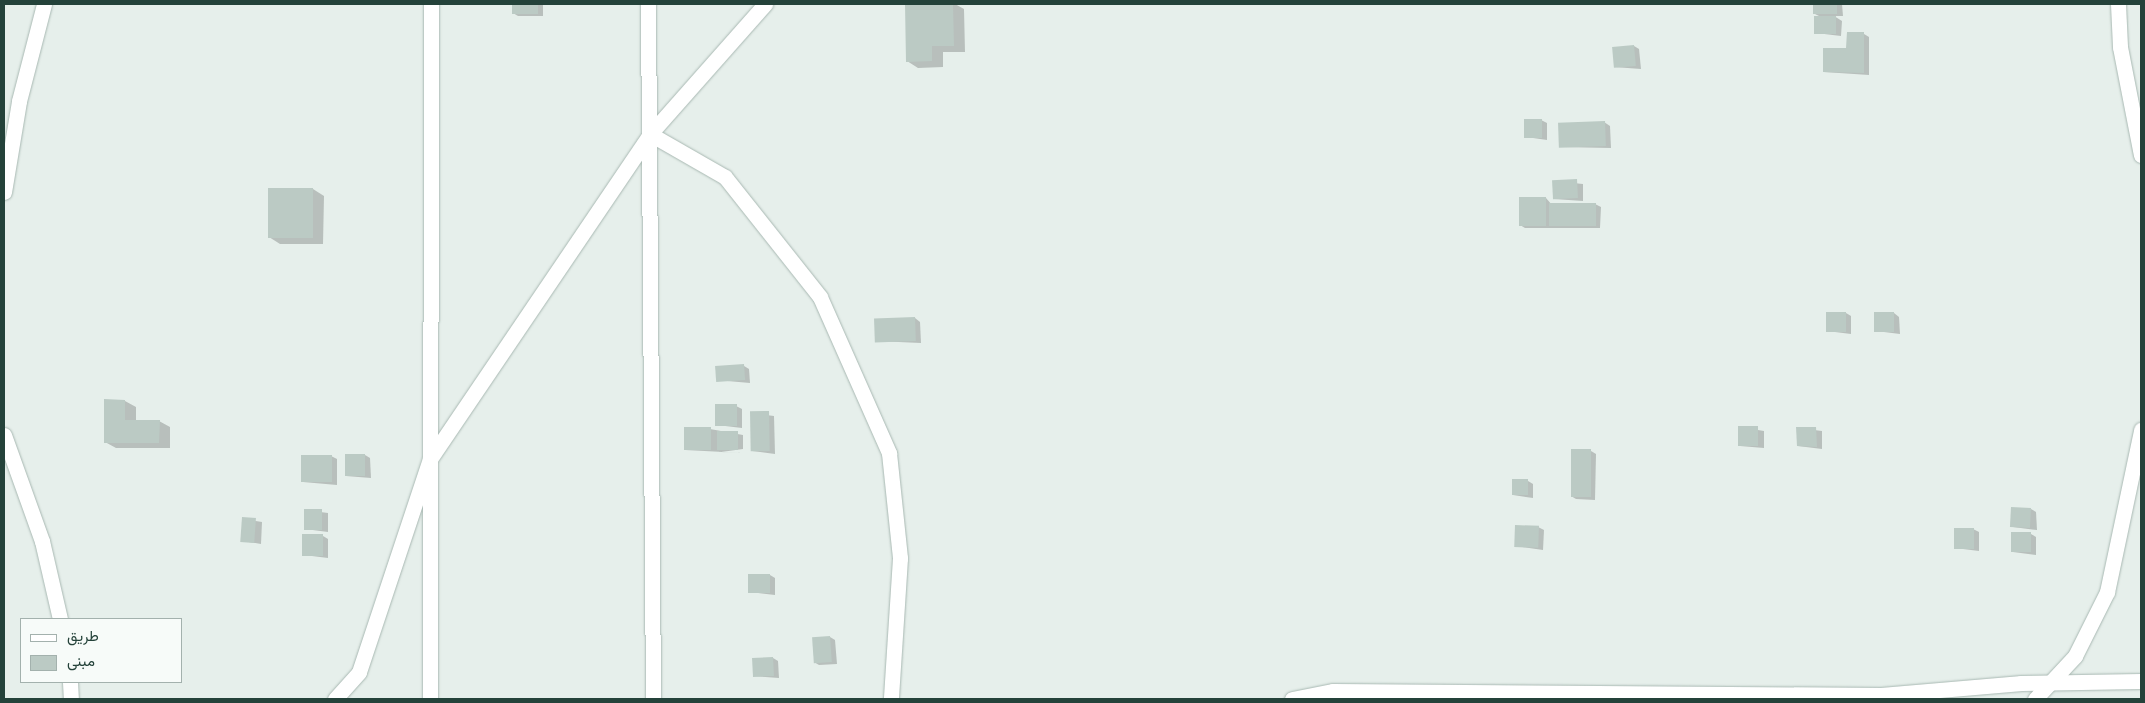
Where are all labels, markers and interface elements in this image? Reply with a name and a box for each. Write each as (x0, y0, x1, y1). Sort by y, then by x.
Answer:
legend (20, 618, 182, 683)
text: طريق (67, 626, 99, 645)
text: مبنى (67, 651, 95, 670)

